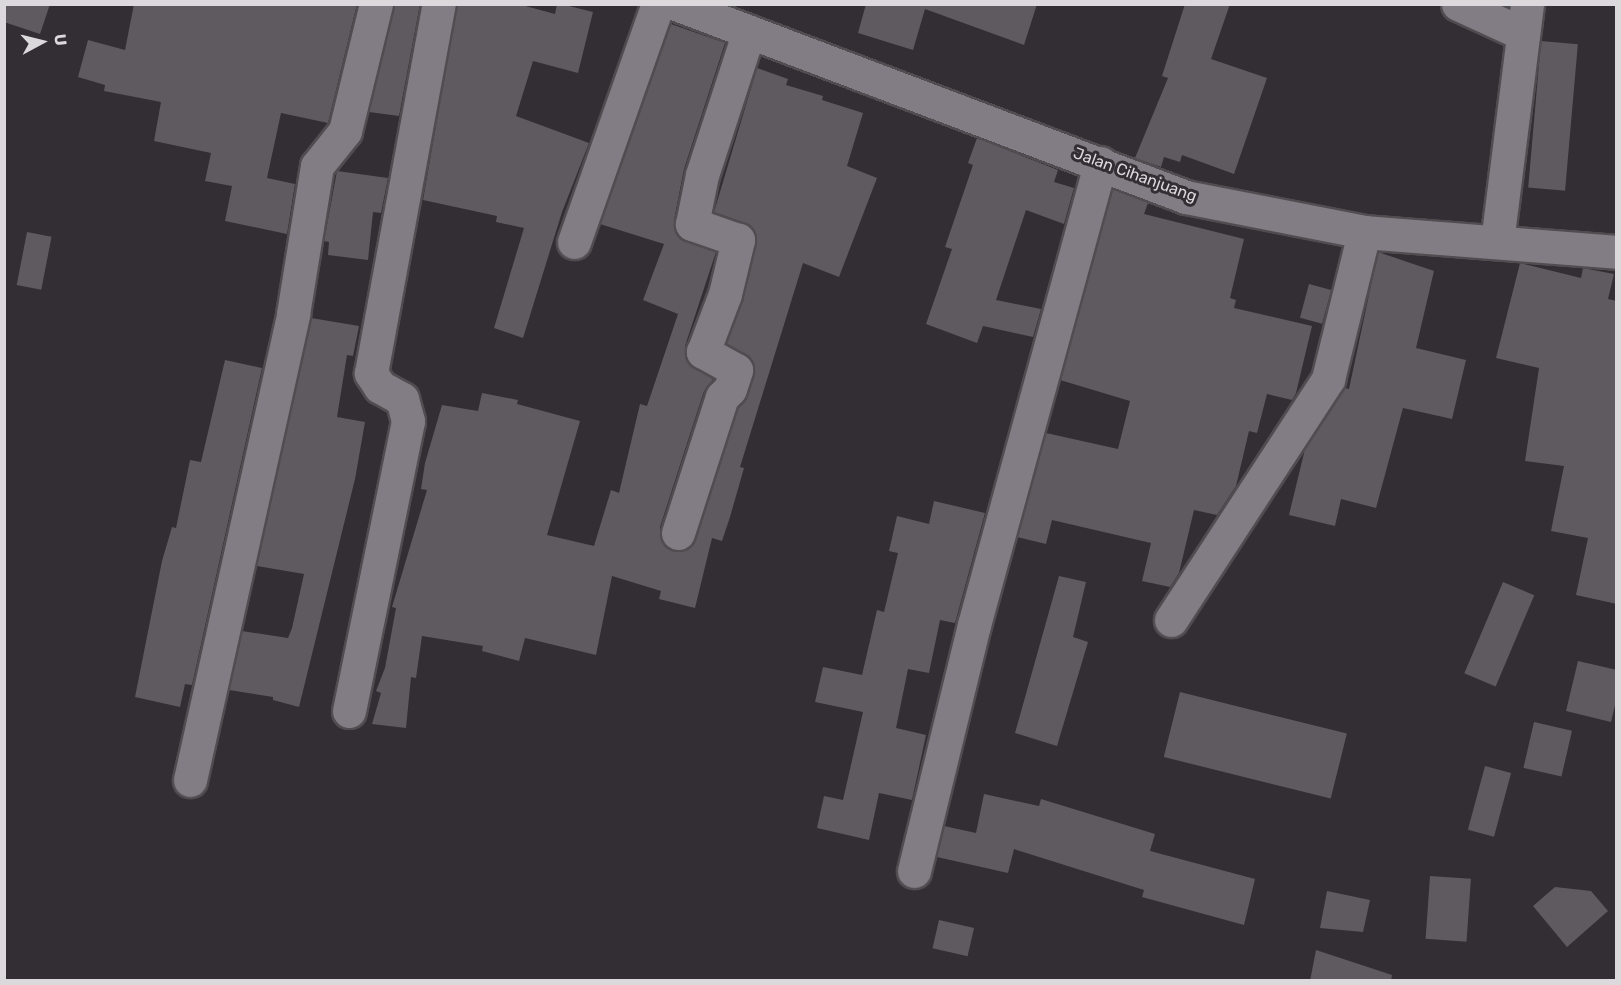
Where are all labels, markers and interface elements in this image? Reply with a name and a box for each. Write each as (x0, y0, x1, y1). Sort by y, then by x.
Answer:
north arrow (12, 12, 72, 72)
text: U (50, 33, 70, 47)
street label: Jalan Cihanjuang (1071, 144, 1199, 206)

